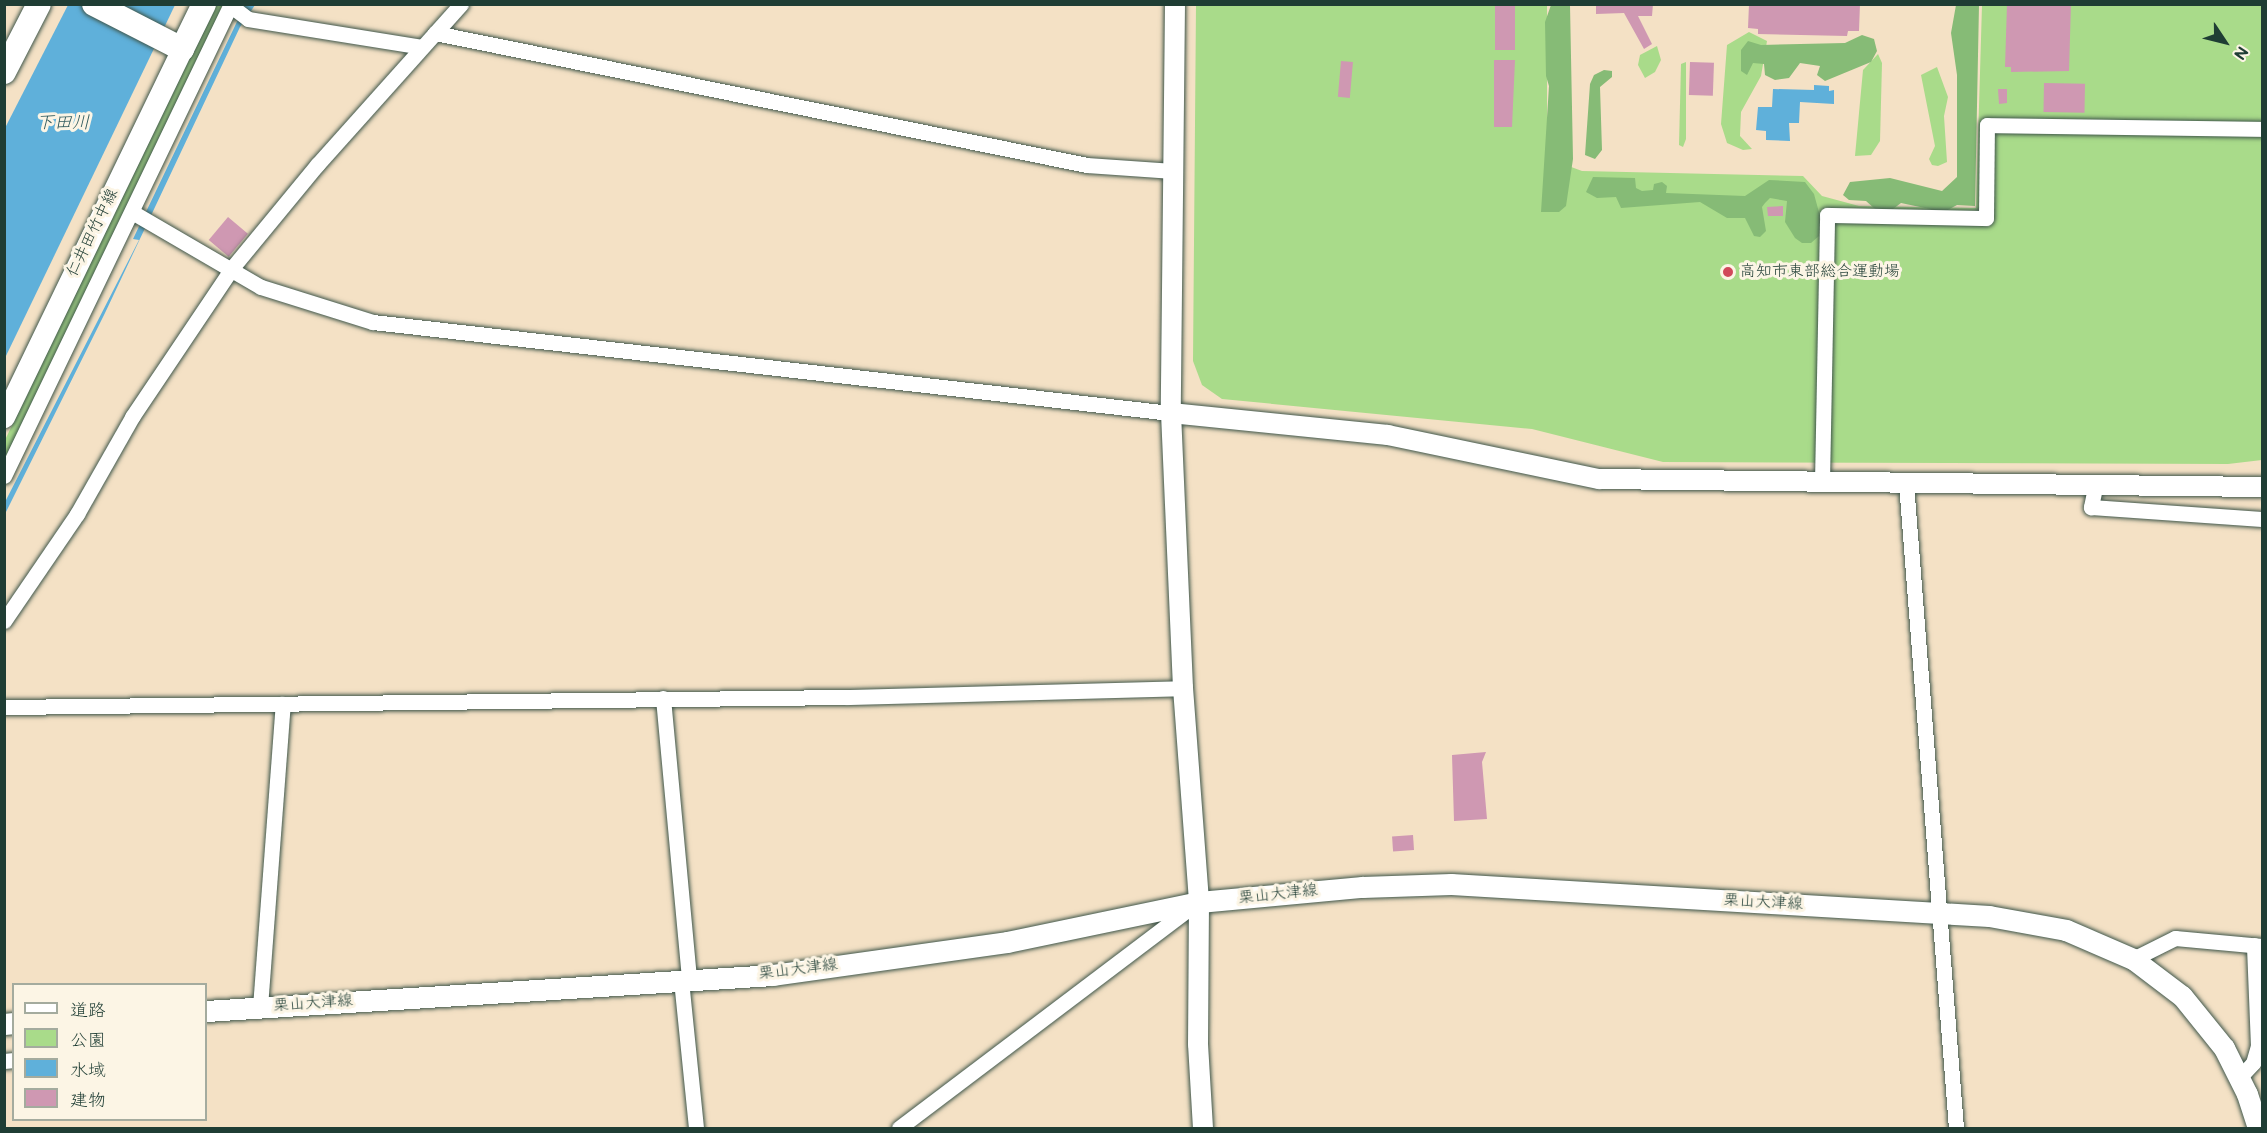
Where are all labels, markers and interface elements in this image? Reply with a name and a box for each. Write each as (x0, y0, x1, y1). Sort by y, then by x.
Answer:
north arrow (2195, 12, 2255, 72)
text: N (2229, 42, 2251, 63)
water label: 下田川 (36, 112, 90, 134)
street label: 仁井田竹中線 (63, 186, 123, 280)
place label: 高知市東部総合運動場 (1740, 262, 1900, 282)
marker: 高知市東部総合運動場 (1721, 265, 1735, 279)
street label: 栗山大津線 (1237, 881, 1319, 909)
street label: 栗山大津線 (1723, 891, 1803, 915)
street label: 栗山大津線 (757, 956, 839, 984)
legend (12, 983, 207, 1121)
street label: 栗山大津線 (272, 992, 354, 1016)
text: 道路 (70, 1000, 106, 1021)
text: 公園 (70, 1030, 106, 1051)
text: 水域 (70, 1060, 106, 1081)
text: 建物 (70, 1090, 106, 1111)

